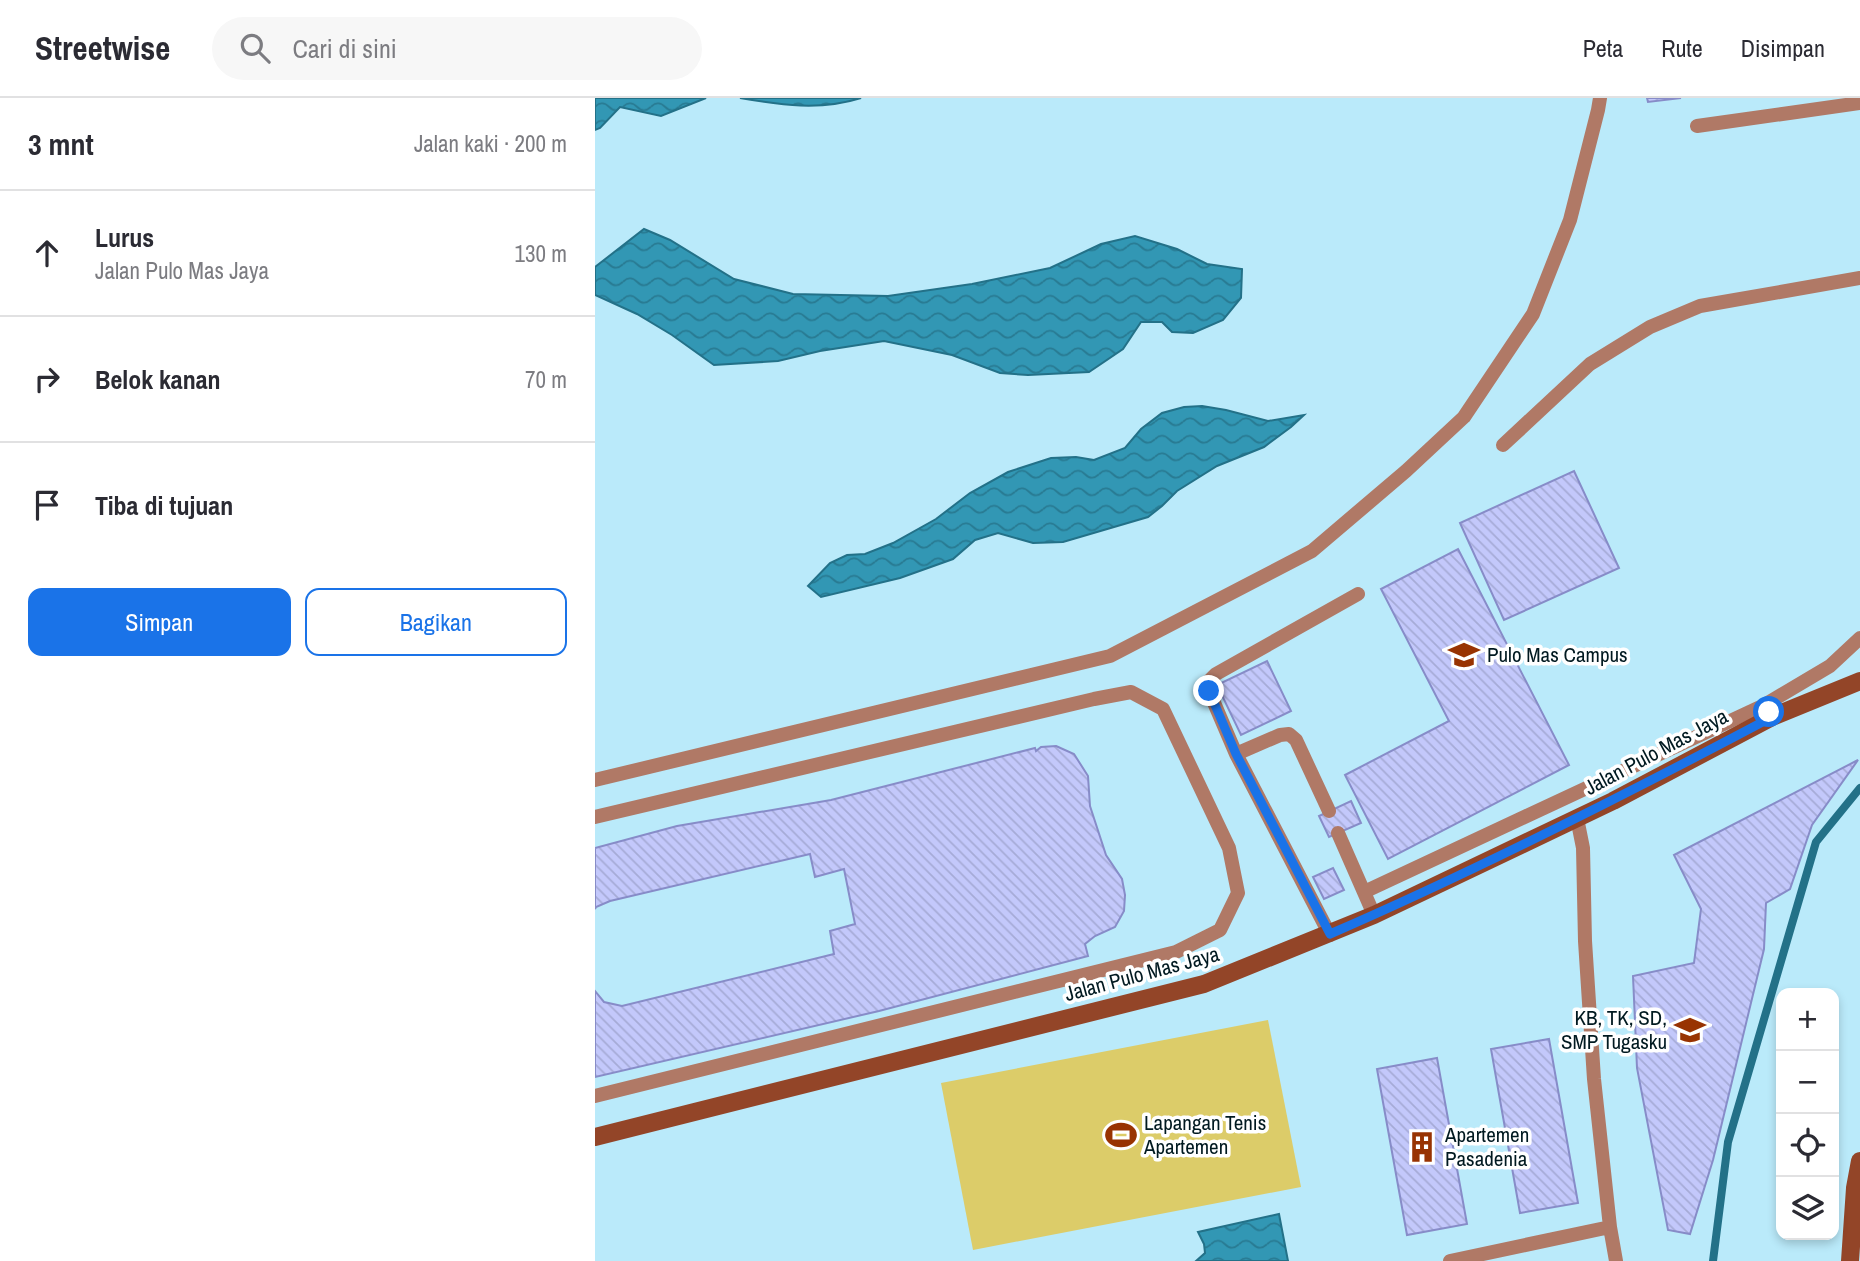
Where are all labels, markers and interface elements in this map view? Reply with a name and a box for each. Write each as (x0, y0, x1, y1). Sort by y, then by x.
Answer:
search box (212, 17, 702, 80)
text: Streetwise (35, 26, 170, 70)
icon: search (236, 29, 274, 67)
text: Cari di sini (292, 31, 397, 66)
text: Peta (1583, 32, 1623, 64)
text: Rute (1661, 32, 1703, 64)
text: Disimpan (1741, 32, 1825, 64)
text: 3 mnt (28, 124, 94, 164)
text: Jalan kaki · 200 m (414, 128, 567, 159)
text: Lurus (95, 220, 154, 255)
icon: ahead (28, 234, 66, 272)
text: 130 m (515, 238, 567, 269)
text: Jalan Pulo Mas Jaya (95, 255, 269, 286)
icon: right (28, 360, 66, 398)
text: Belok kanan (95, 362, 221, 397)
text: 70 m (525, 364, 567, 395)
icon: arrive (28, 486, 66, 524)
text: Tiba di tujuan (95, 488, 233, 523)
button: Simpan (28, 588, 291, 656)
button: Bagikan (305, 588, 567, 656)
school or university icon: Pulo Mas Campus (1447, 638, 1481, 672)
place label: Pulo Mas Campus (1487, 640, 1628, 669)
route end (1193, 675, 1224, 706)
route start (1753, 696, 1784, 727)
street label: Jalan Pulo Mas Jaya (1579, 701, 1733, 802)
street label: Jalan Pulo Mas Jaya (1061, 939, 1223, 1008)
map controls (1776, 988, 1839, 1240)
button: + (1776, 988, 1839, 1051)
place label: KB, TK, SD, SMP Tugasku (1561, 1003, 1667, 1056)
school or university icon: KB, TK, SD, SMP Tugasku (1673, 1013, 1707, 1047)
button: − (1776, 1051, 1839, 1114)
place label: Lapangan Tenis Apartemen (1143, 1108, 1266, 1161)
button: locate (1776, 1114, 1839, 1177)
sports icon: Lapangan Tenis Apartemen (1104, 1118, 1138, 1152)
place label: Apartemen Pasadenia (1444, 1120, 1529, 1173)
building icon: Apartemen Pasadenia (1405, 1130, 1439, 1164)
button: layers (1776, 1177, 1839, 1240)

